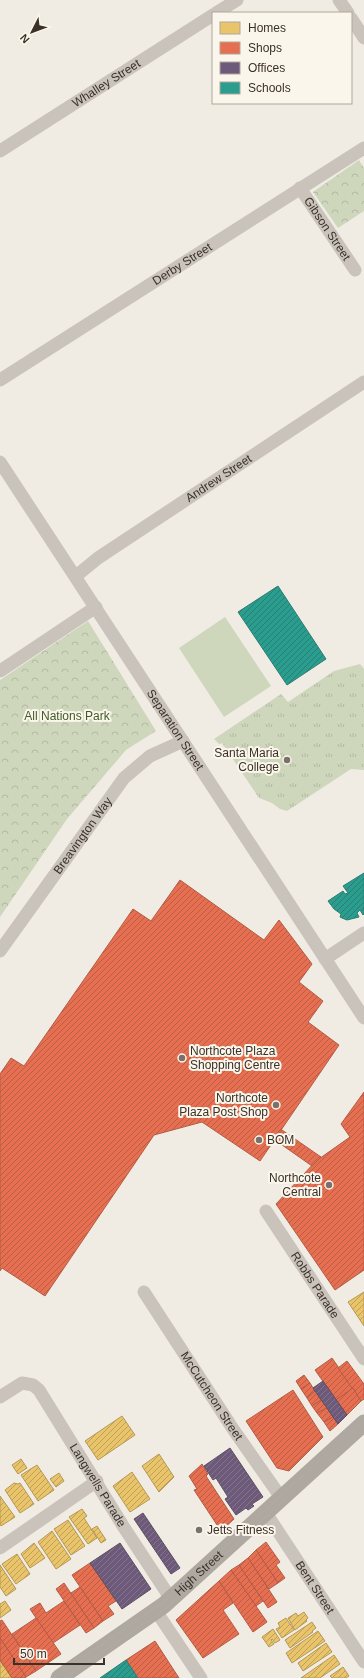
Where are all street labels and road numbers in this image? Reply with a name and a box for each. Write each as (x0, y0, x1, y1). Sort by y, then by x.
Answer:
street label: Whalley Street (69, 56, 143, 110)
street label: Gibson Street (301, 194, 354, 264)
street label: Derby Street (150, 240, 215, 288)
street label: Andrew Street (183, 451, 255, 505)
street label: Separation Street (144, 687, 207, 773)
street label: Breavington Way (51, 794, 115, 877)
street label: Robbs Parade (288, 1249, 342, 1321)
street label: McCutcheon Street (178, 1349, 246, 1443)
street label: Langwells Parade (67, 1441, 129, 1530)
street label: High Street (172, 1547, 226, 1599)
street label: Bent Street (293, 1558, 338, 1617)

